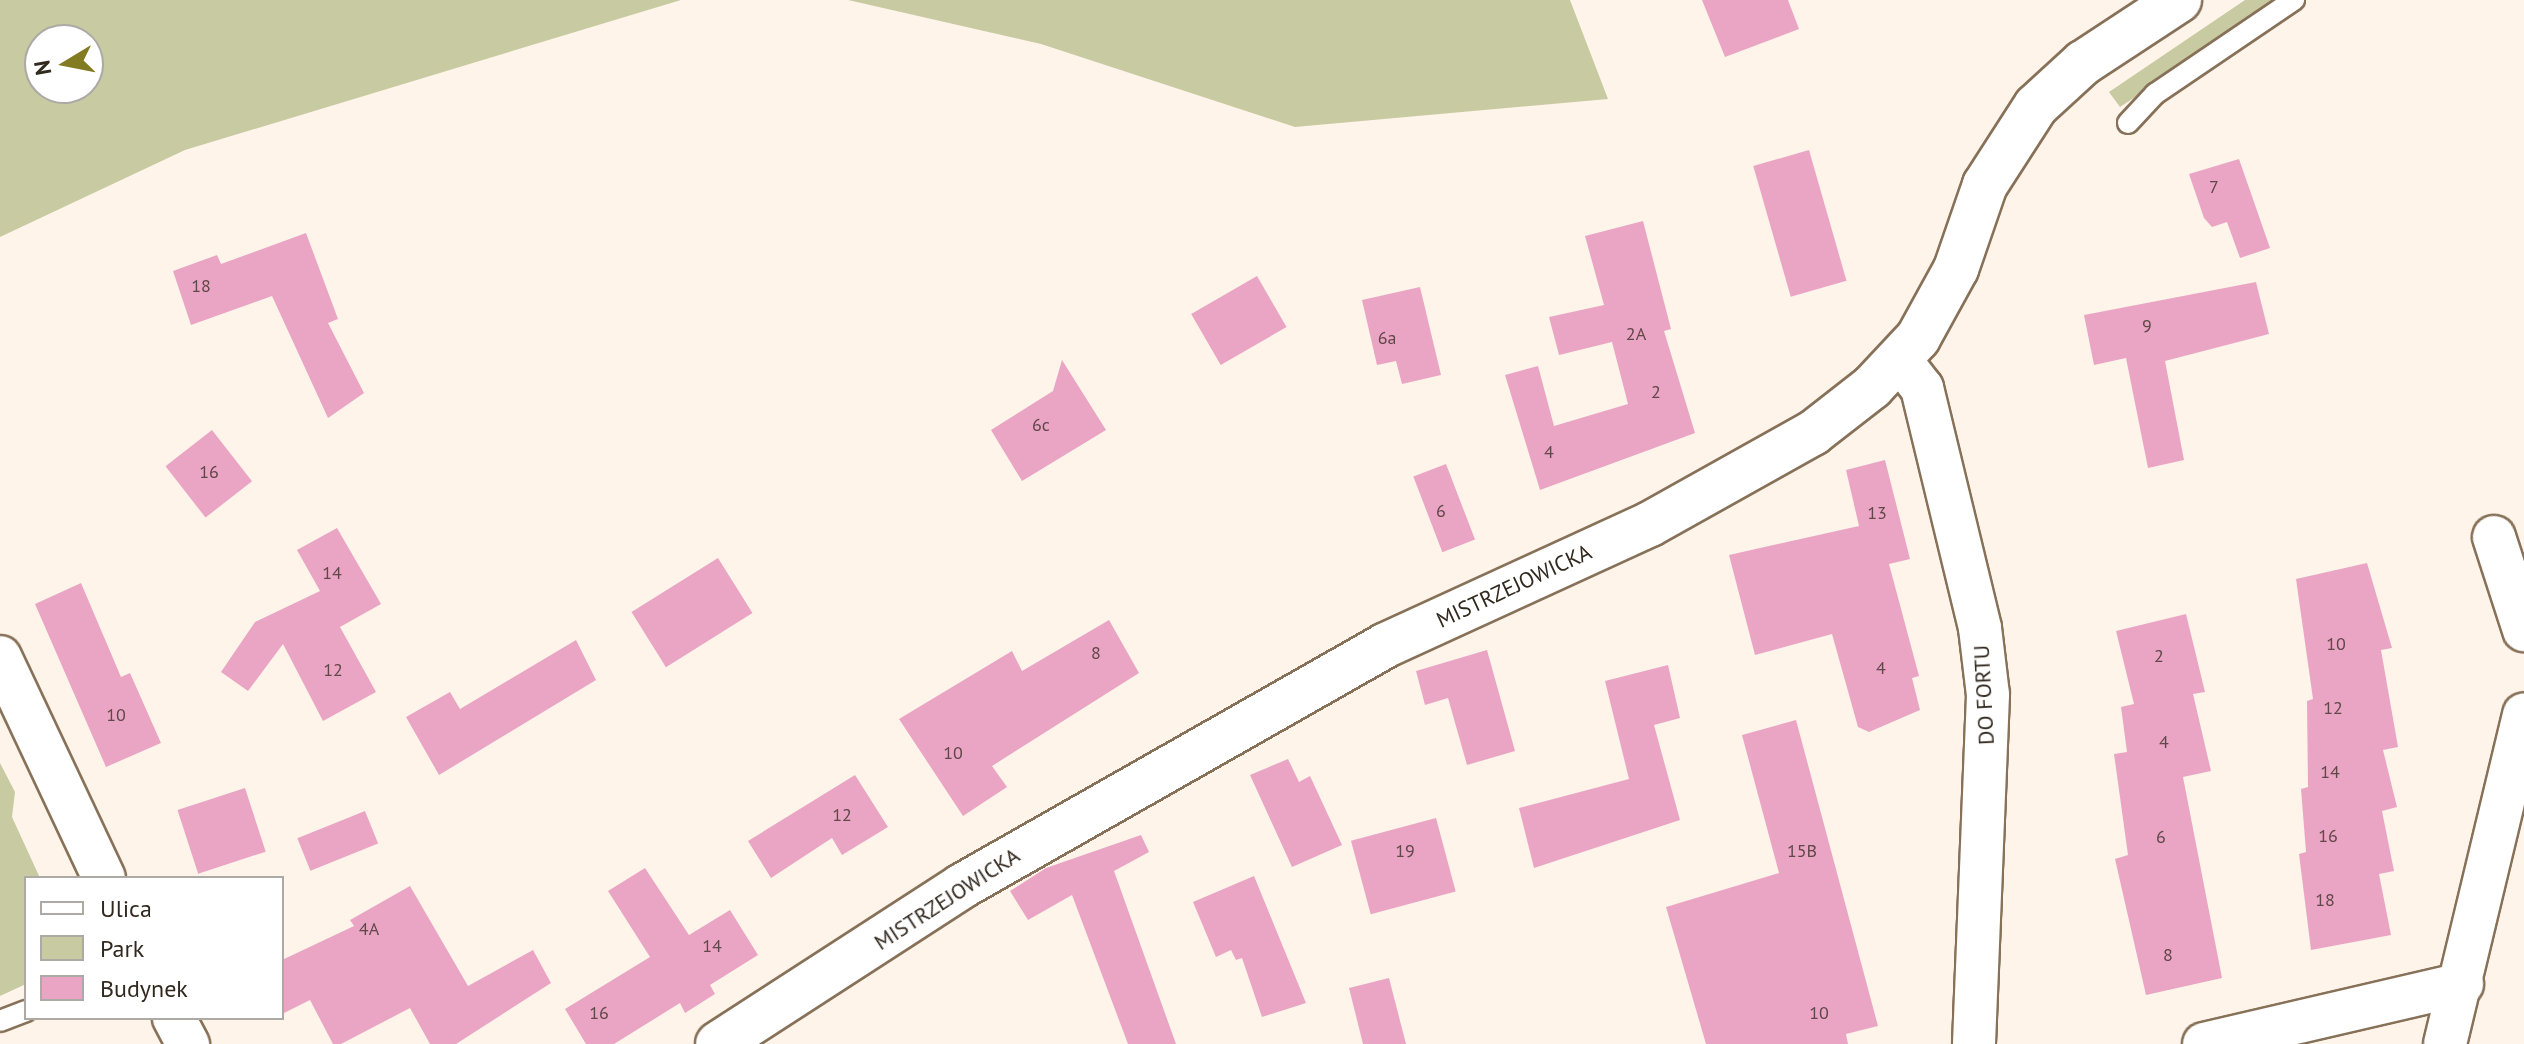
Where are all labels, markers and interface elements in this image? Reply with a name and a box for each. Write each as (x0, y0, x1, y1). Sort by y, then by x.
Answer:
north arrow (24, 24, 104, 104)
text: N (27, 58, 57, 77)
house number: 7 (2209, 176, 2219, 198)
house number: 18 (191, 275, 211, 297)
house number: 9 (2142, 315, 2152, 337)
house number: 2A (1626, 323, 1646, 345)
house number: 6a (1378, 327, 1396, 349)
house number: 2 (1651, 381, 1661, 403)
house number: 6c (1032, 414, 1050, 436)
house number: 4 (1544, 441, 1554, 463)
house number: 16 (199, 461, 219, 483)
house number: 6 (1436, 500, 1446, 522)
house number: 13 (1867, 502, 1887, 524)
street label: MISTRZEJOWICKA (1432, 539, 1596, 633)
house number: 14 (322, 562, 342, 584)
house number: 10 (2326, 633, 2346, 655)
house number: 8 (1091, 642, 1101, 664)
street label: DO FORTU (1968, 644, 2000, 746)
house number: 2 (2154, 645, 2164, 667)
house number: 4 (1876, 657, 1886, 679)
house number: 12 (323, 659, 343, 681)
house number: 12 (2323, 697, 2343, 719)
house number: 10 (106, 704, 126, 726)
house number: 4 (2159, 731, 2169, 753)
house number: 10 (943, 742, 963, 764)
house number: 14 (2320, 761, 2340, 783)
house number: 12 (832, 804, 852, 826)
house number: 16 (2318, 825, 2338, 847)
house number: 6 (2156, 826, 2166, 848)
house number: 19 (1395, 840, 1415, 862)
house number: 15B (1787, 840, 1817, 862)
street label: MISTRZEJOWICKA (869, 842, 1025, 956)
legend (24, 876, 284, 1020)
house number: 18 (2315, 889, 2335, 911)
text: Ulica (100, 893, 152, 924)
house number: 4A (359, 918, 379, 940)
text: Park (100, 933, 144, 964)
house number: 14 (702, 935, 722, 957)
house number: 8 (2163, 944, 2173, 966)
text: Budynek (100, 973, 188, 1004)
house number: 16 (589, 1002, 609, 1024)
house number: 10 (1809, 1002, 1829, 1024)

